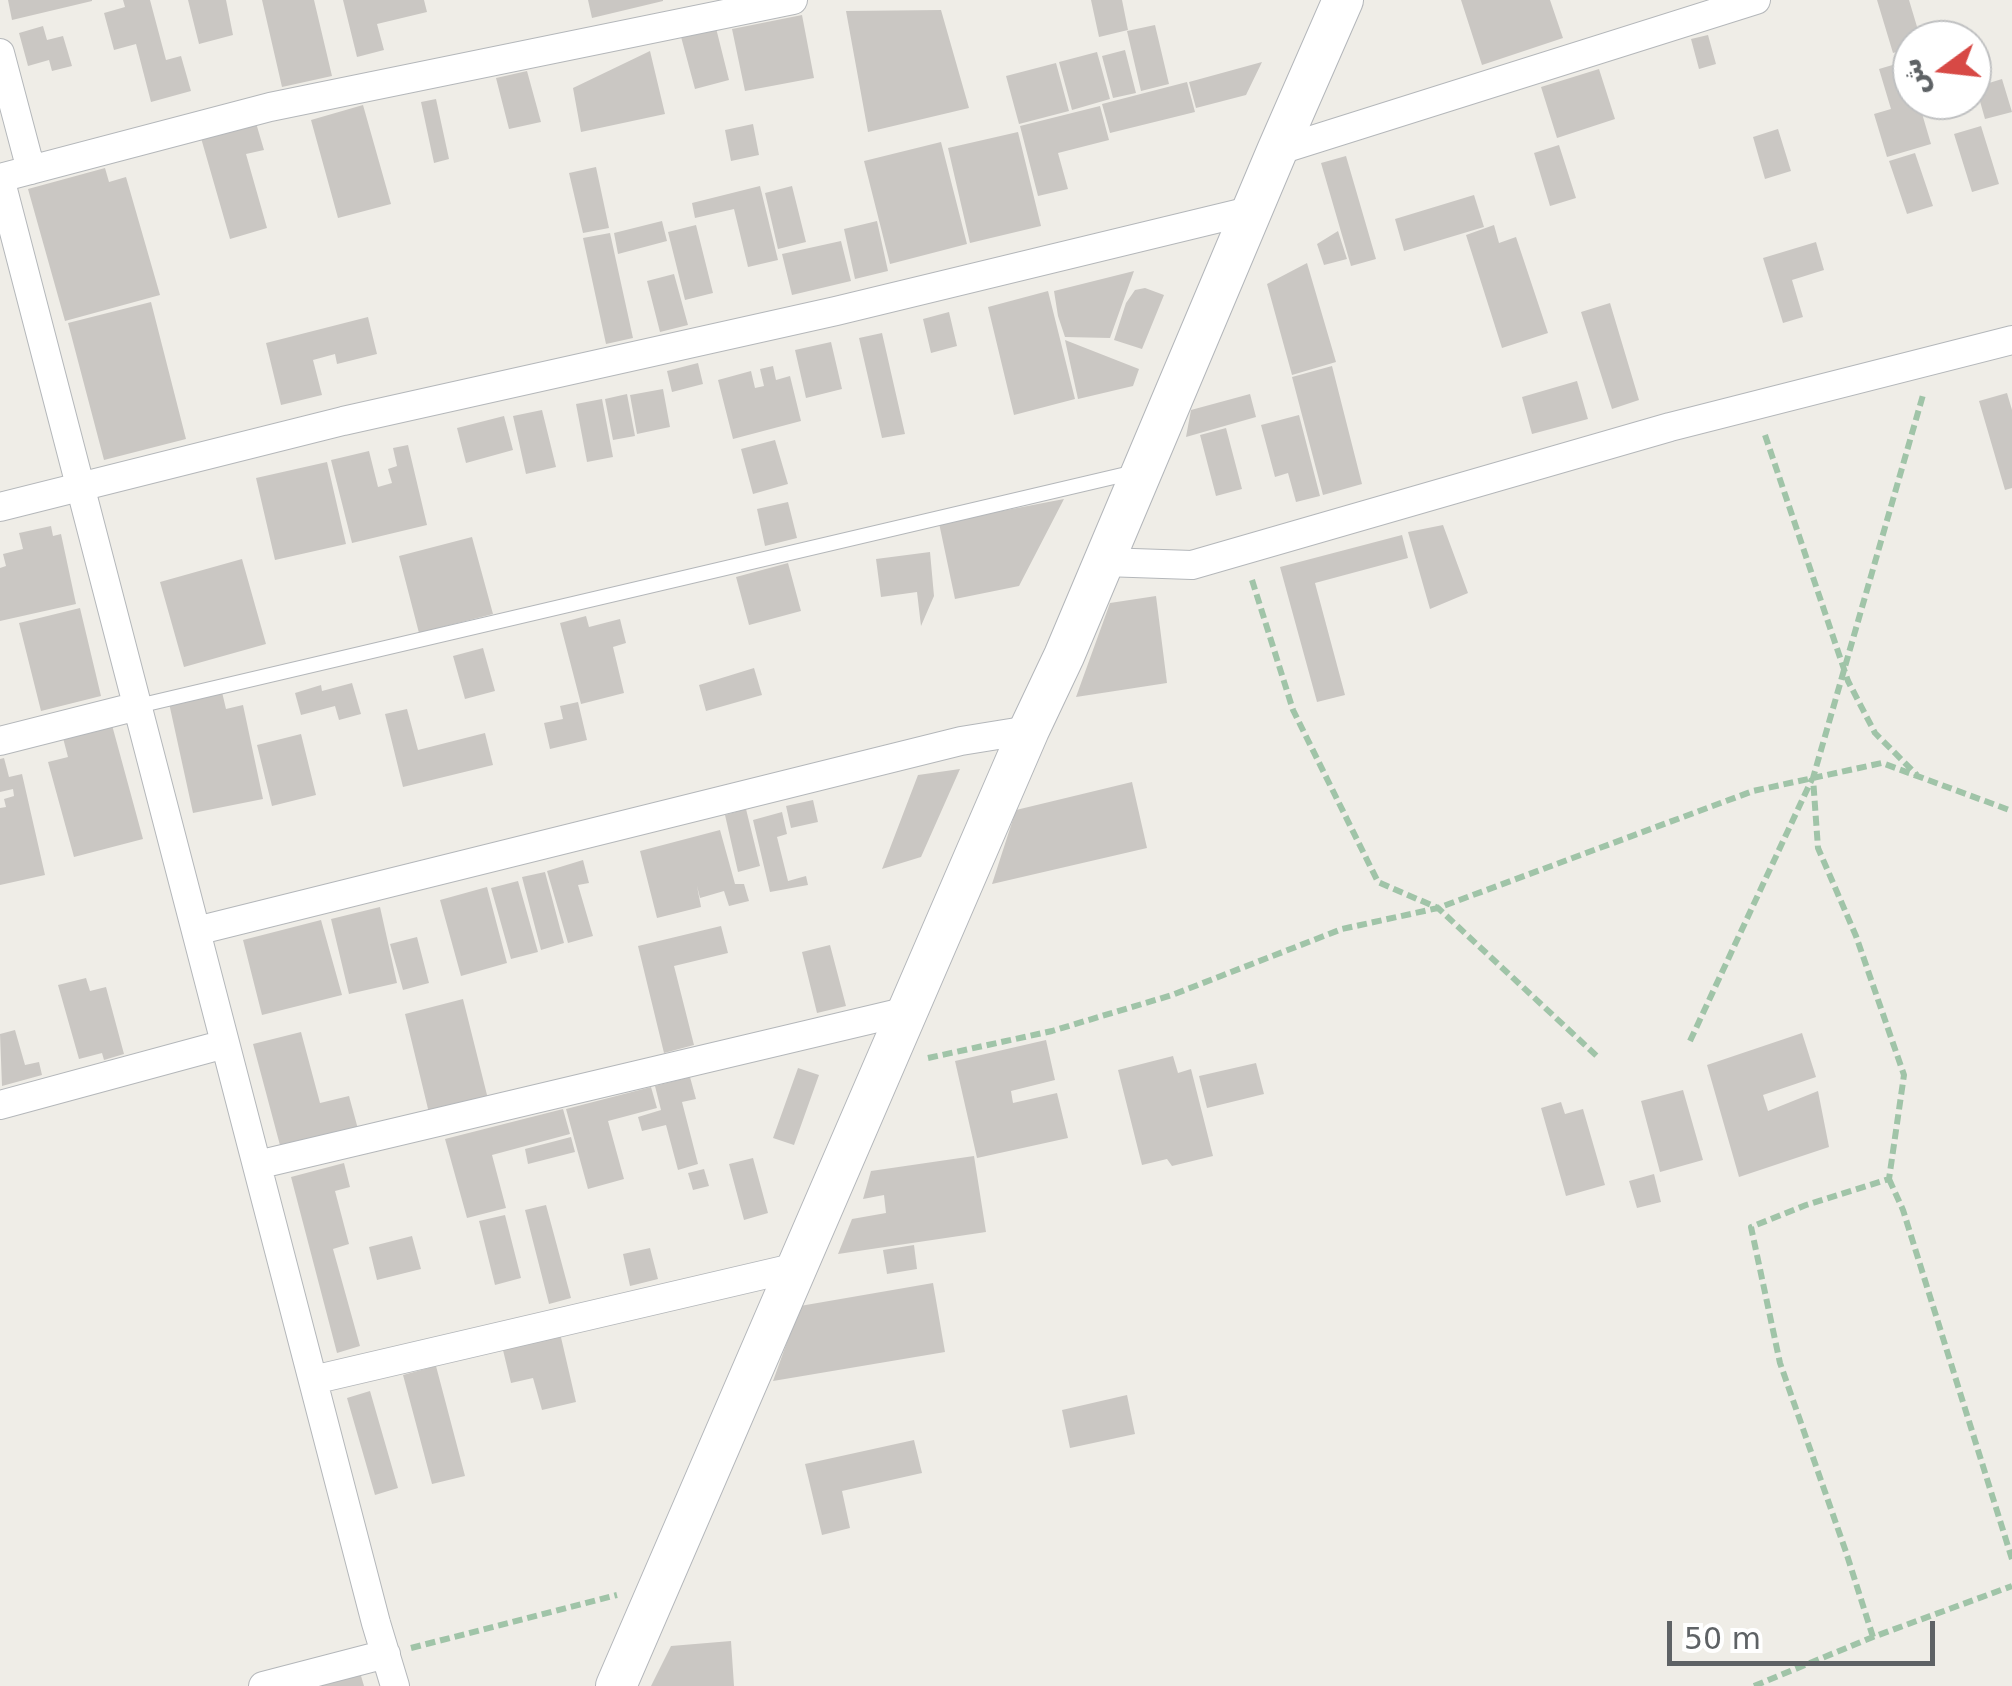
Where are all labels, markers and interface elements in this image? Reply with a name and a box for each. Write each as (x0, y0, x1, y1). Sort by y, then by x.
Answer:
north arrow (1892, 20, 1992, 120)
text: ش (1894, 54, 1935, 100)
scale bar (1672, 1601, 1940, 1663)
text: 50 m (1684, 1621, 1761, 1656)

